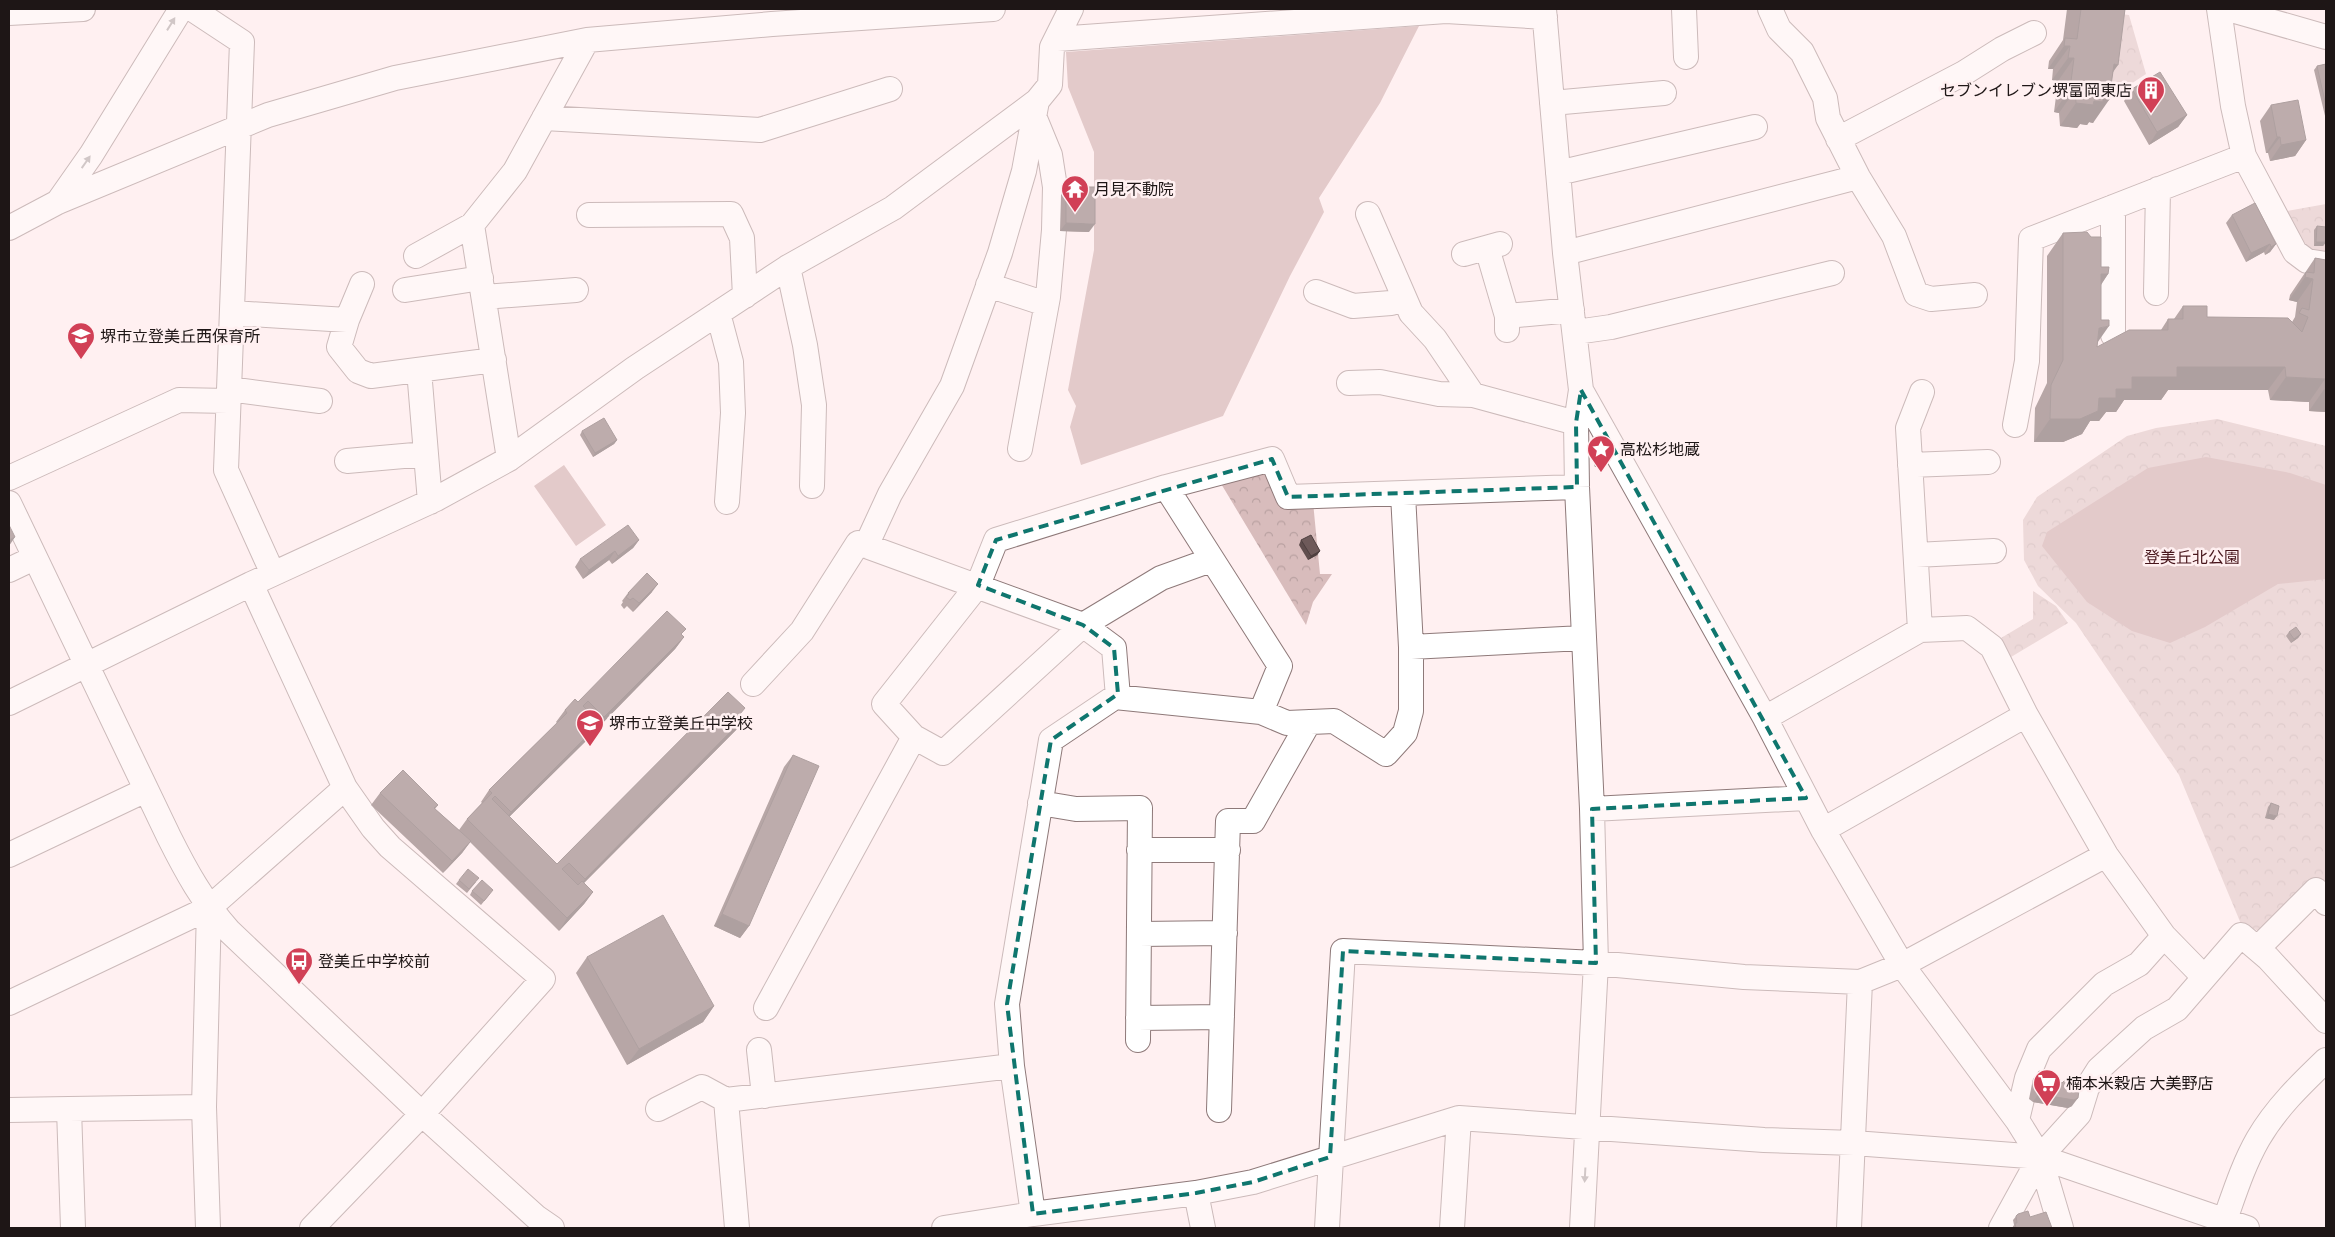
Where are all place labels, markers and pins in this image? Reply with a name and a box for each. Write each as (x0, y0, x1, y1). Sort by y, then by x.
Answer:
building icon: セブンイレブン堺富岡東店 (2136, 75, 2166, 114)
place label: セブンイレブン堺富岡東店 (1940, 81, 2132, 100)
temple icon: 月見不動院 (1060, 174, 1090, 213)
place label: 月見不動院 (1094, 180, 1174, 199)
school or university icon: 堺市立登美丘西保育所 (66, 321, 96, 360)
place label: 堺市立登美丘西保育所 (100, 327, 260, 346)
place icon: 高松杉地蔵 (1586, 434, 1616, 473)
place label: 高松杉地蔵 (1620, 440, 1700, 459)
school or university icon: 堺市立登美丘中学校 (575, 708, 605, 747)
place label: 堺市立登美丘中学校 (609, 714, 753, 733)
bus stop icon: 登美丘中学校前 (284, 946, 314, 985)
place label: 登美丘中学校前 (318, 952, 430, 971)
supermarket icon: 楠本米穀店 大美野店 (2032, 1068, 2062, 1107)
place label: 楠本米穀店 大美野店 (2066, 1074, 2214, 1093)

